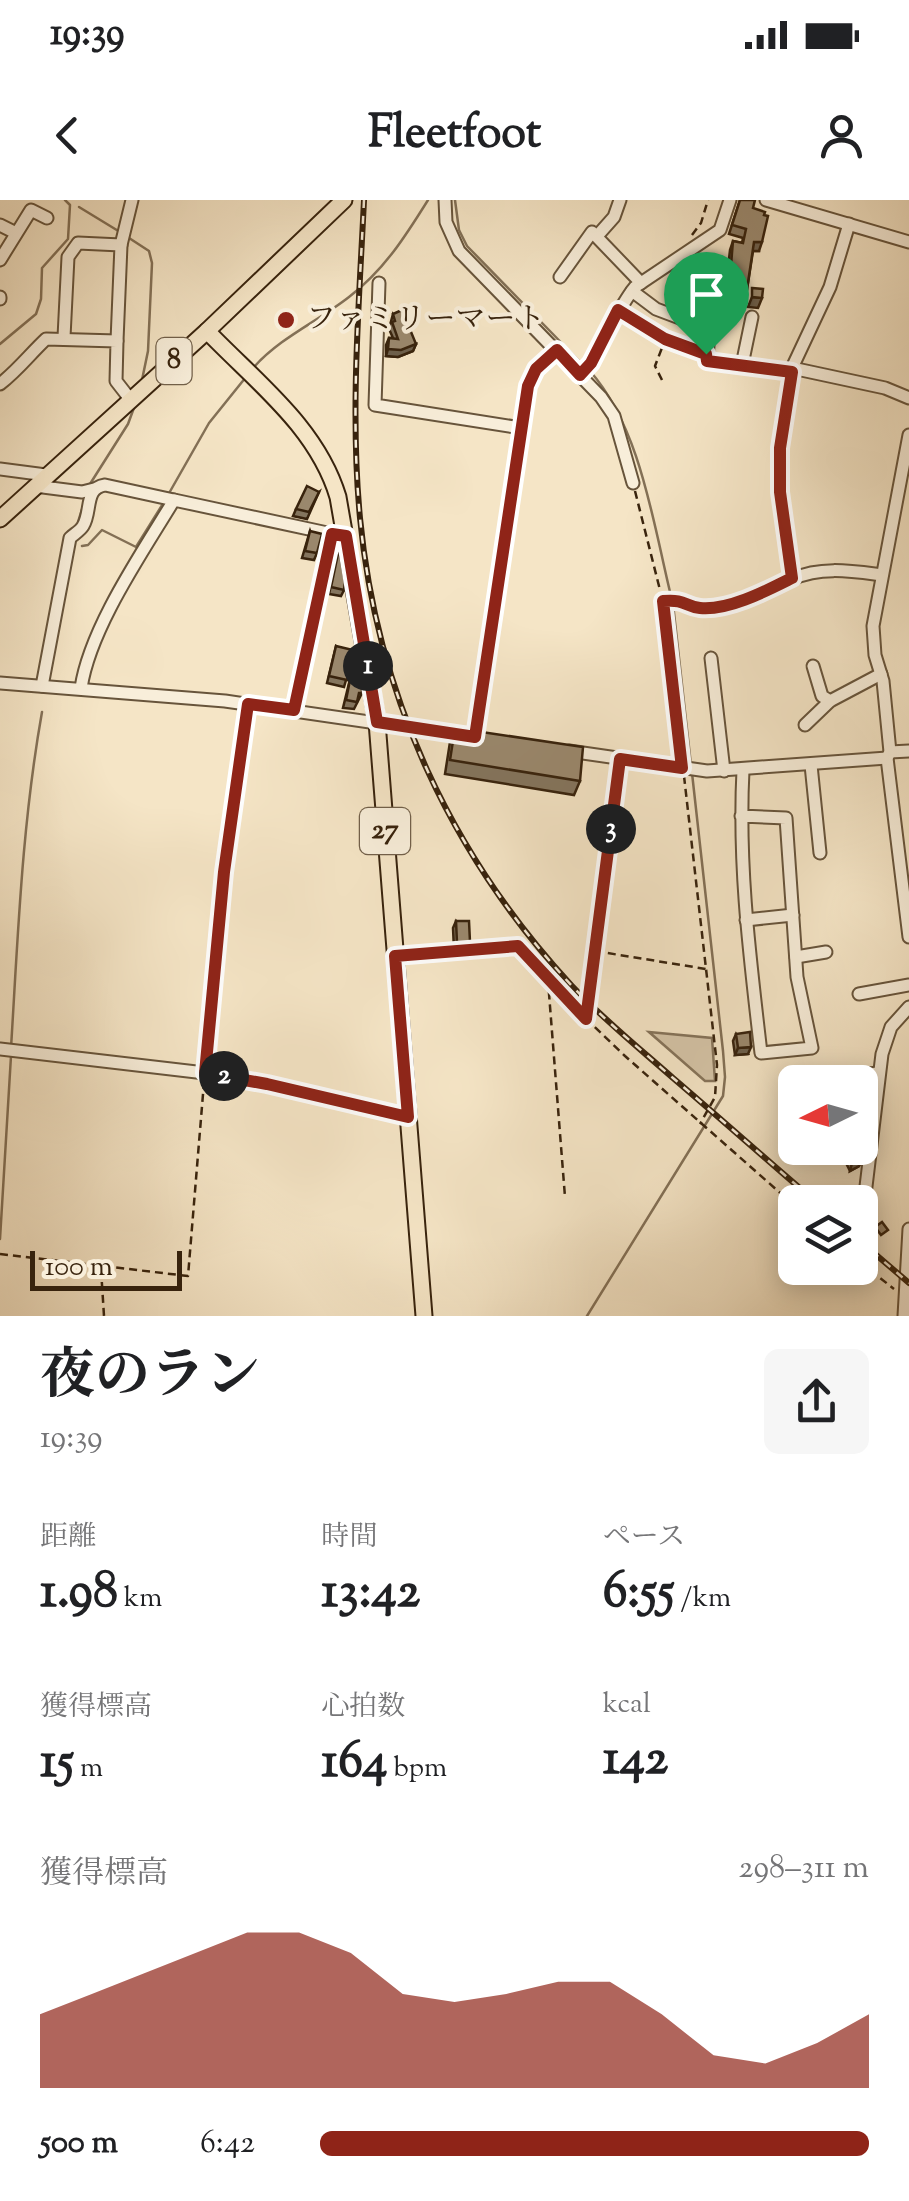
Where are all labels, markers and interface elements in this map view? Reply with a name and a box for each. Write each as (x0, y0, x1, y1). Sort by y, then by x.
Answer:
text: 19:39 (50, 8, 124, 62)
text: Fleetfoot (368, 103, 541, 168)
icon: back (40, 108, 95, 163)
icon: person (814, 108, 869, 163)
pin (664, 252, 749, 355)
icon: arrive (679, 267, 734, 322)
place label: ファミリーマート (306, 299, 545, 342)
marker: ファミリーマート (275, 309, 297, 331)
road number: 8 (156, 338, 192, 384)
pin: 1 (343, 641, 393, 691)
text: 1 (363, 646, 373, 686)
pin: 3 (586, 804, 636, 854)
road number: 27 (360, 808, 410, 854)
text: 3 (605, 809, 617, 849)
pin: 2 (199, 1051, 249, 1101)
text: 2 (217, 1056, 231, 1096)
north arrow (778, 1065, 878, 1165)
map controls (778, 1065, 878, 1285)
button: layers (778, 1185, 878, 1285)
scale bar (30, 1246, 182, 1290)
text: 100 m (45, 1248, 113, 1288)
text: 夜のラン (40, 1339, 260, 1418)
button: share (764, 1349, 869, 1454)
text: 19:39 (40, 1416, 103, 1462)
text: 距離 (40, 1518, 96, 1558)
text: 時間 (321, 1518, 377, 1558)
text: ペース (603, 1518, 685, 1558)
text: 1.98 (40, 1558, 118, 1630)
text: 13:42 (321, 1558, 420, 1630)
text: 6:55 (603, 1558, 675, 1630)
text: km (118, 1579, 162, 1619)
text: /km (675, 1579, 731, 1619)
text: kcal (603, 1685, 651, 1725)
text: 獲得標高 (40, 1688, 152, 1728)
text: 心拍数 (321, 1688, 405, 1728)
text: 142 (603, 1725, 668, 1797)
text: 15 (40, 1728, 74, 1800)
text: 164 (321, 1728, 387, 1800)
text: m (74, 1749, 103, 1789)
text: bpm (387, 1749, 447, 1789)
text: 298–311 m (739, 1846, 869, 1892)
text: 獲得標高 (40, 1852, 168, 1898)
text: 500 m (40, 2121, 118, 2167)
text: 6:42 (200, 2121, 255, 2167)

